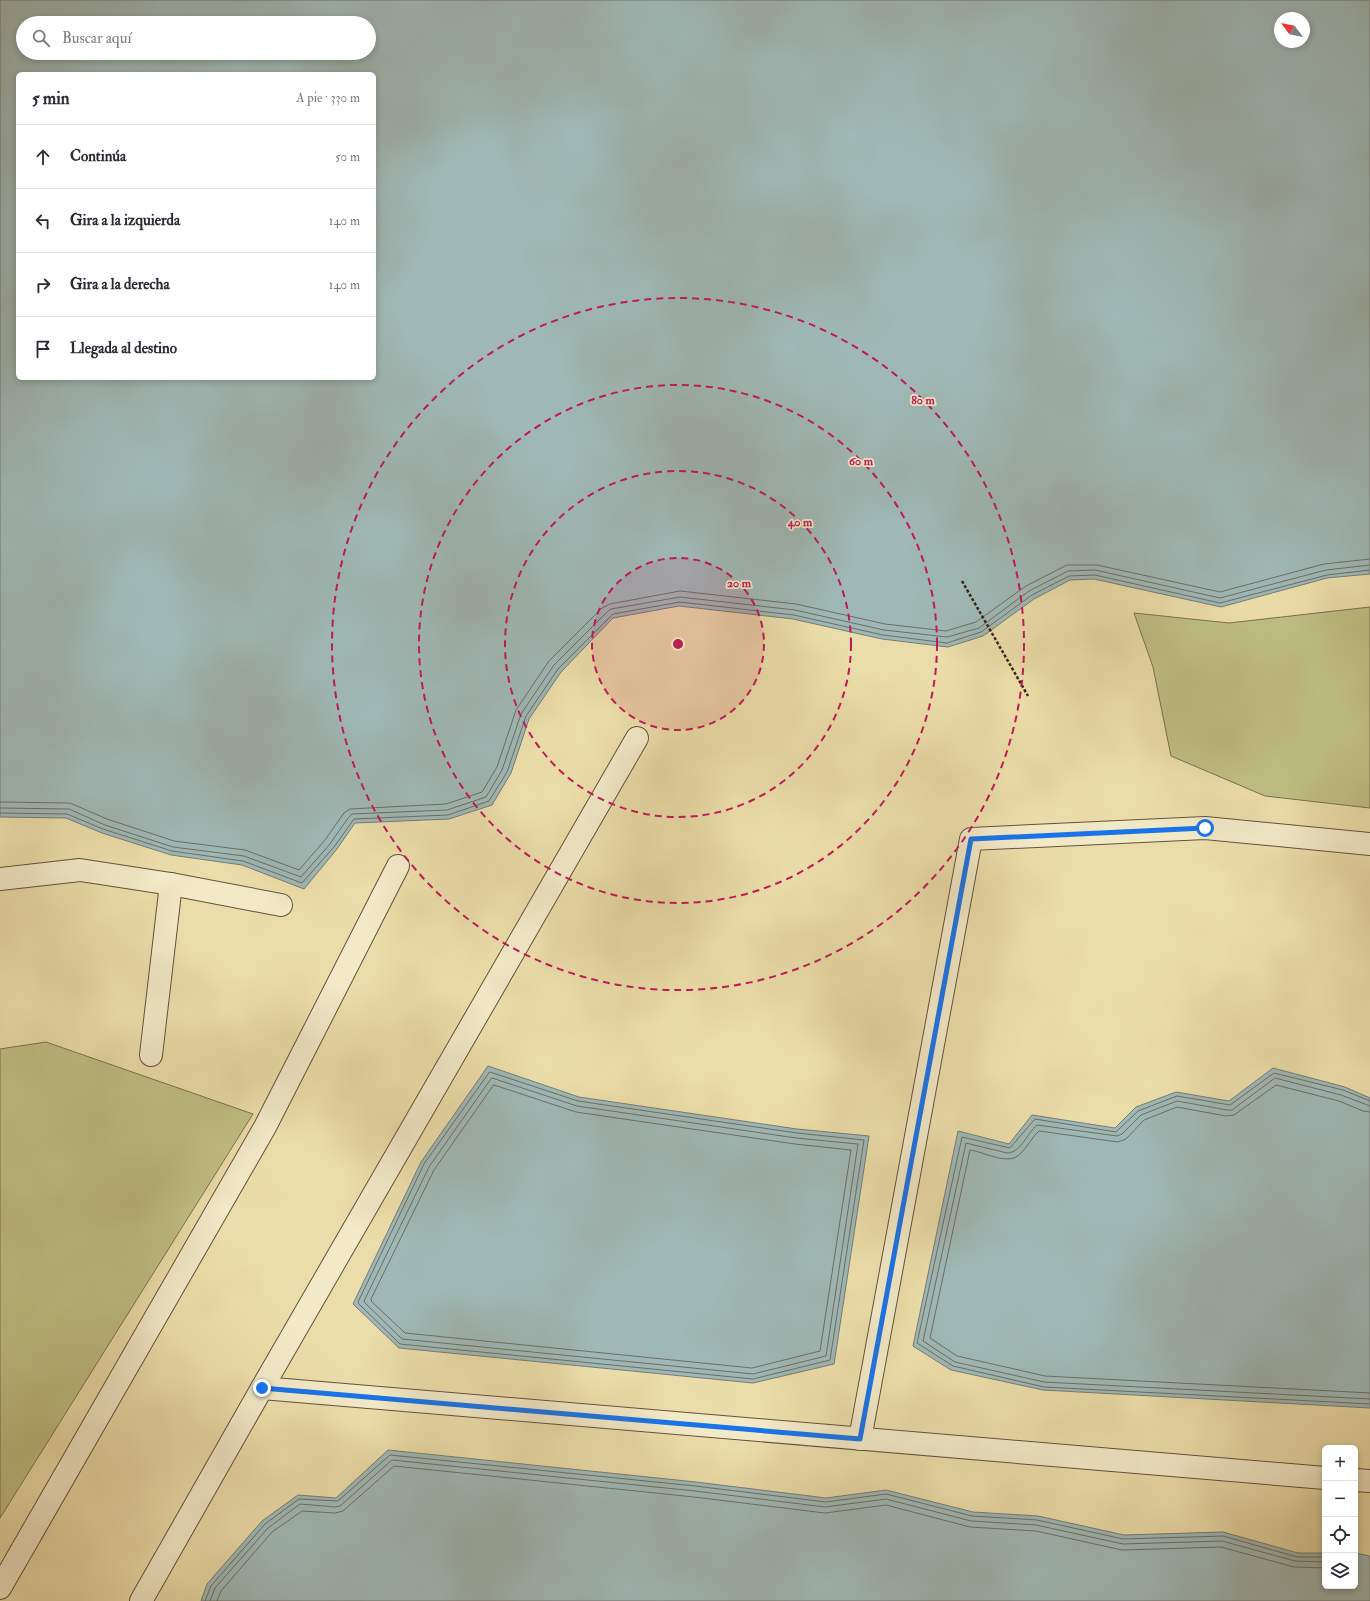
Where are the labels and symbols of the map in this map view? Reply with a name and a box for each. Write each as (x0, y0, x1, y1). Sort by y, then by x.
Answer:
north arrow (1274, 12, 1310, 48)
text: 80 m (911, 393, 935, 408)
text: 60 m (849, 454, 874, 469)
text: 40 m (787, 515, 813, 530)
text: 20 m (727, 576, 752, 591)
centre of rings (671, 637, 685, 651)
route start (1196, 819, 1214, 837)
route end (253, 1379, 271, 1397)

